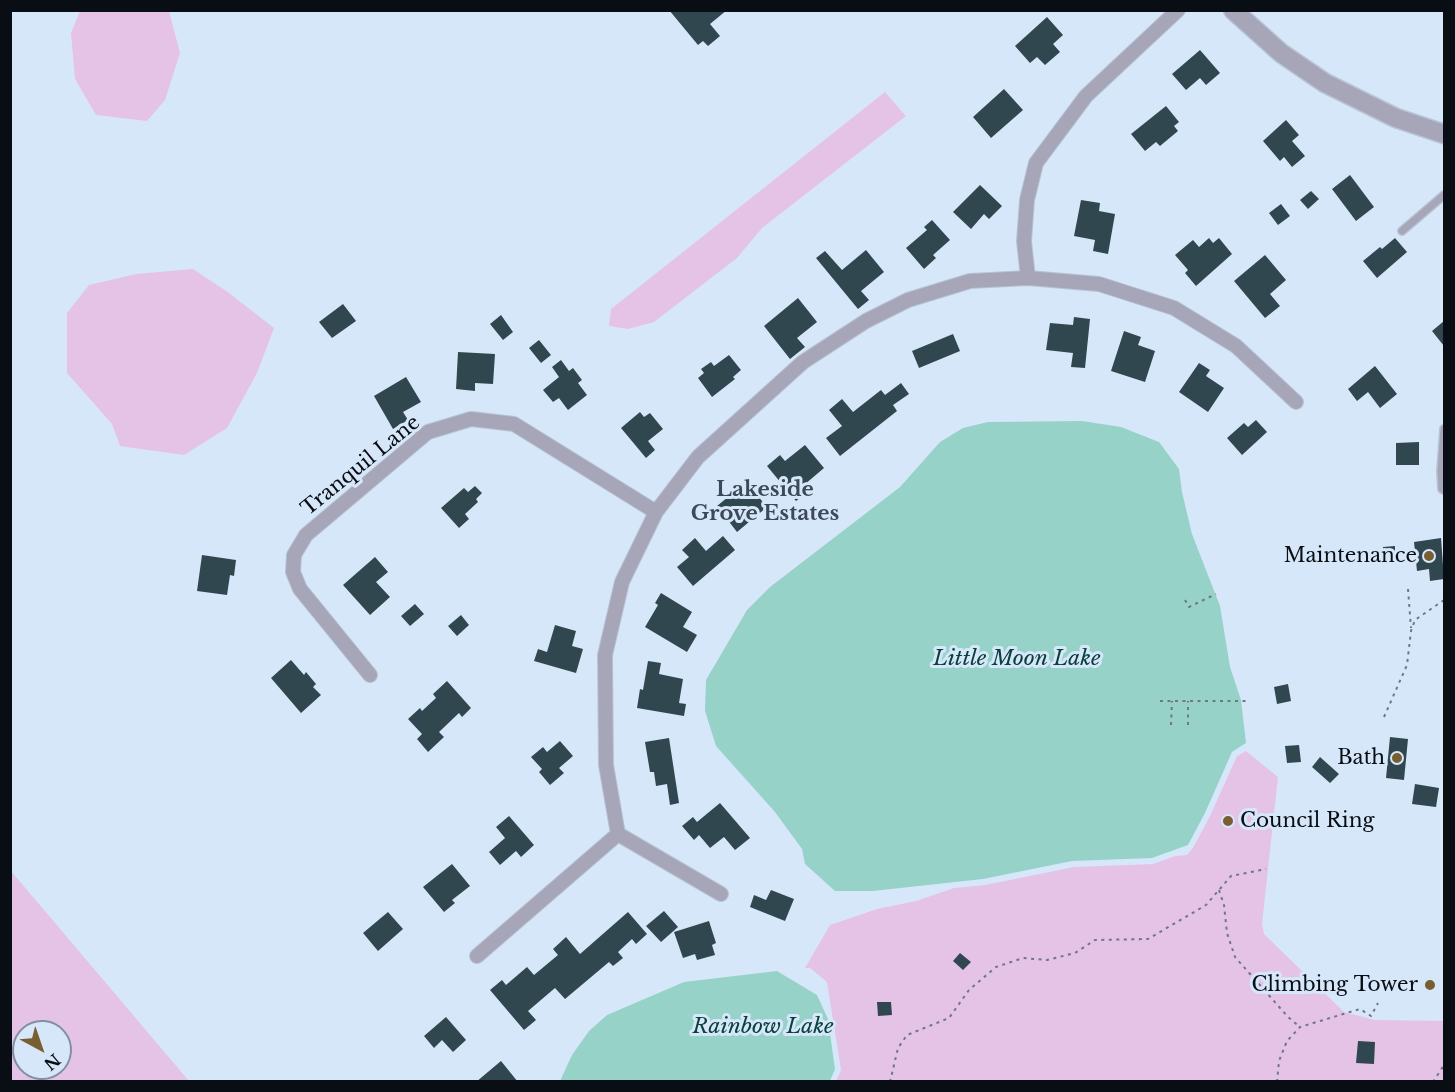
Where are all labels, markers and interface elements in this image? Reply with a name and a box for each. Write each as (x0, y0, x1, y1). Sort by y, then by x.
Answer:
street label: Tranquil Lane (297, 411, 425, 521)
district label: Lakeside Grove Estates (691, 477, 839, 527)
place label: Maintenance (1284, 544, 1417, 568)
marker: Maintenance (1422, 549, 1436, 563)
water label: Little Moon Lake (933, 646, 1101, 672)
place label: Bath (1337, 746, 1385, 770)
marker: Bath (1390, 751, 1404, 765)
place label: Council Ring (1240, 809, 1374, 833)
marker: Council Ring (1221, 814, 1235, 828)
place label: Climbing Tower (1252, 973, 1418, 997)
marker: Climbing Tower (1423, 978, 1437, 992)
water label: Rainbow Lake (692, 1014, 834, 1040)
north arrow (12, 1020, 72, 1080)
text: N (40, 1050, 64, 1075)

